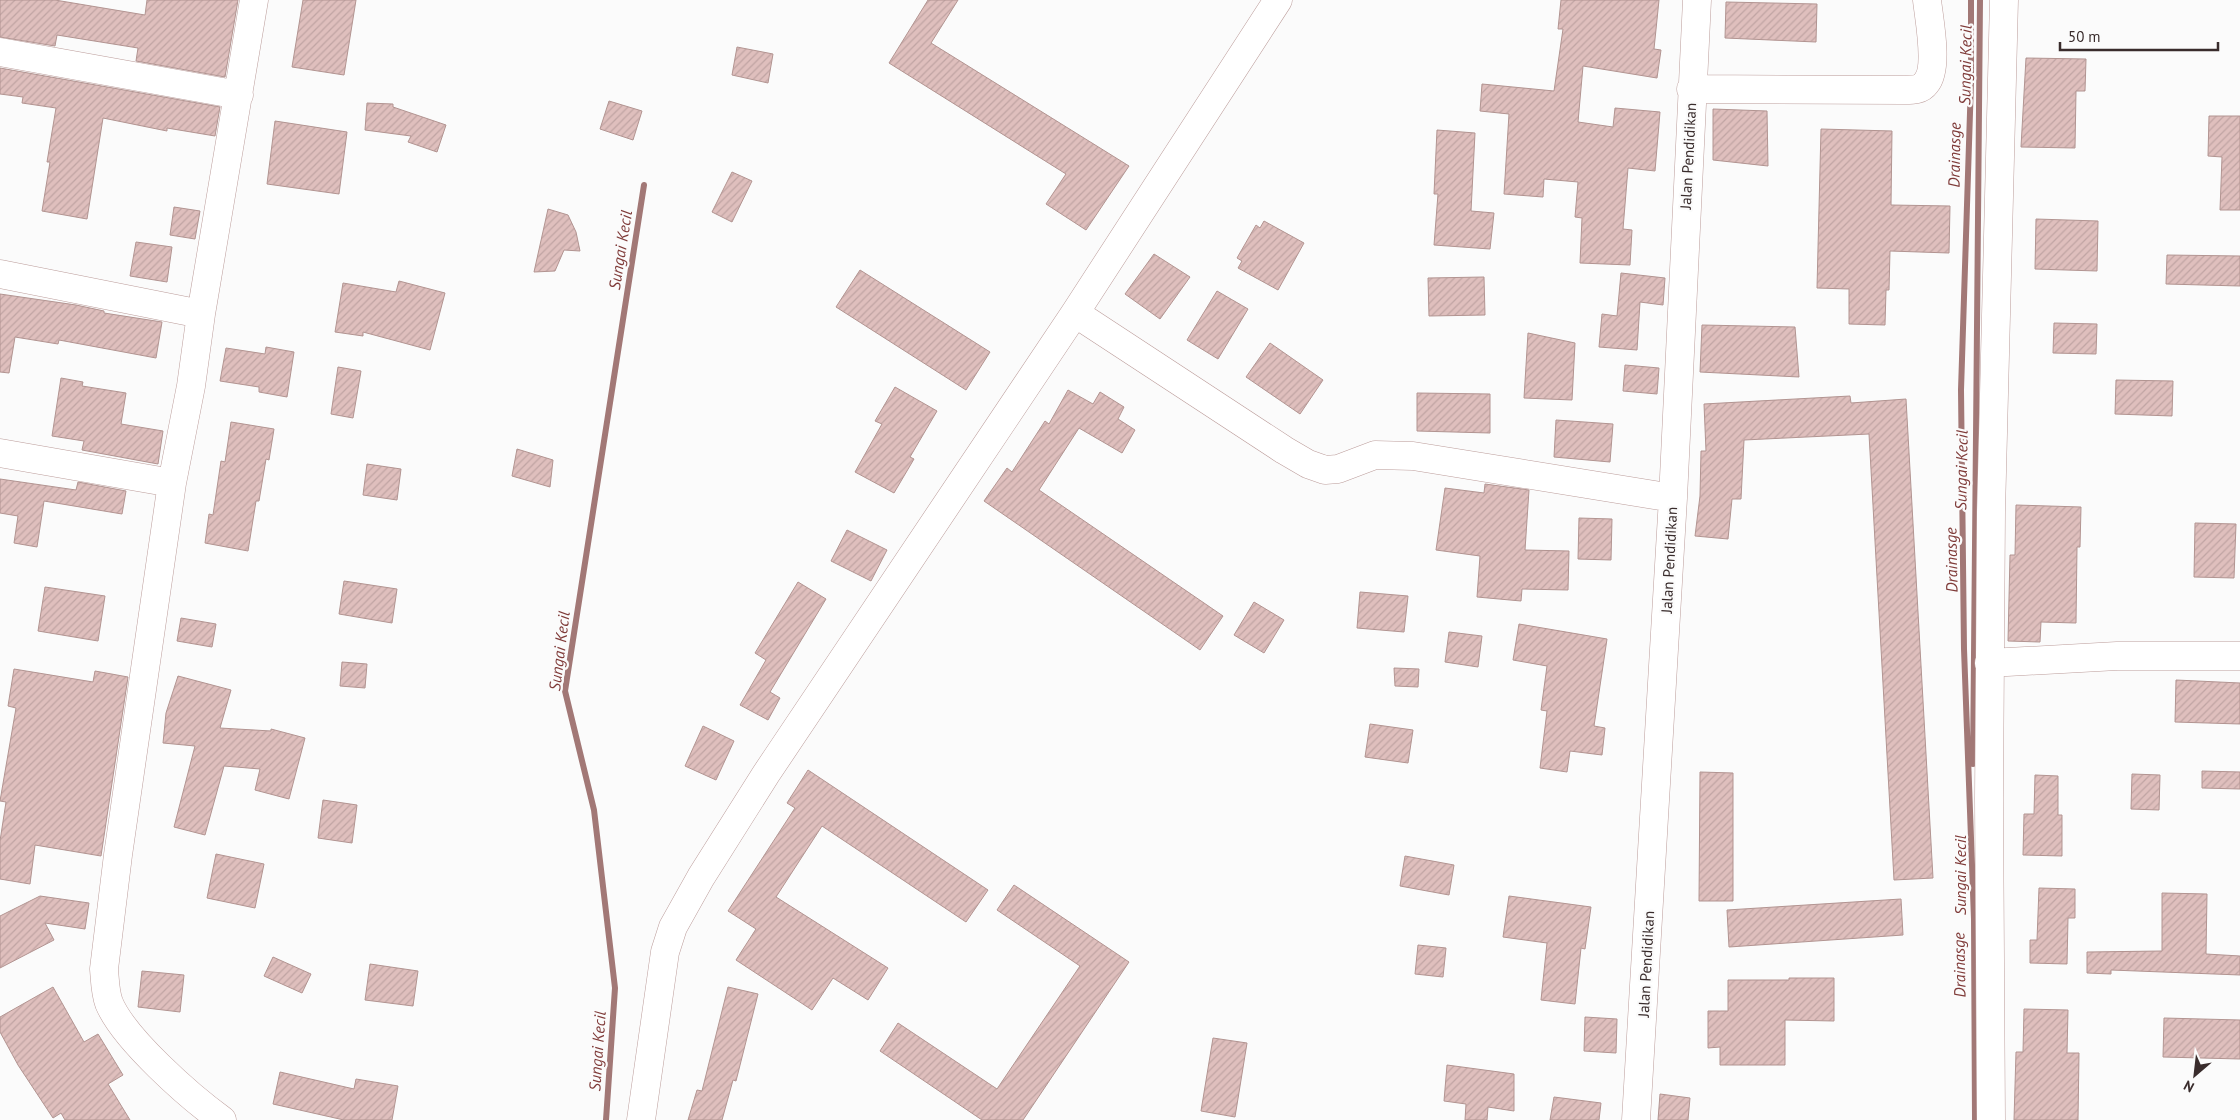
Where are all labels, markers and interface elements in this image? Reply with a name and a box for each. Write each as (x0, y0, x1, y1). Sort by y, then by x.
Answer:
scale bar (2060, 20, 2218, 52)
water label: Sungai Kecil (1954, 24, 1976, 105)
text: 50 m (2068, 27, 2101, 46)
street label: Jalan Pendidikan (1676, 102, 1700, 211)
water label: Drainasge (1943, 122, 1965, 188)
water label: Sungai Kecil (604, 208, 636, 291)
water label: Sungai Kecil (1950, 429, 1972, 510)
street label: Jalan Pendidikan (1657, 506, 1681, 615)
water label: Drainasge (1940, 527, 1962, 593)
water label: Sungai Kecil (544, 609, 574, 692)
water label: Sungai Kecil (1950, 834, 1970, 915)
street label: Jalan Pendidikan (1634, 910, 1658, 1019)
water label: Drainasge (1948, 932, 1970, 998)
water label: Sungai Kecil (584, 1010, 610, 1092)
north arrow (2170, 1050, 2220, 1100)
text: N (2181, 1076, 2197, 1097)

